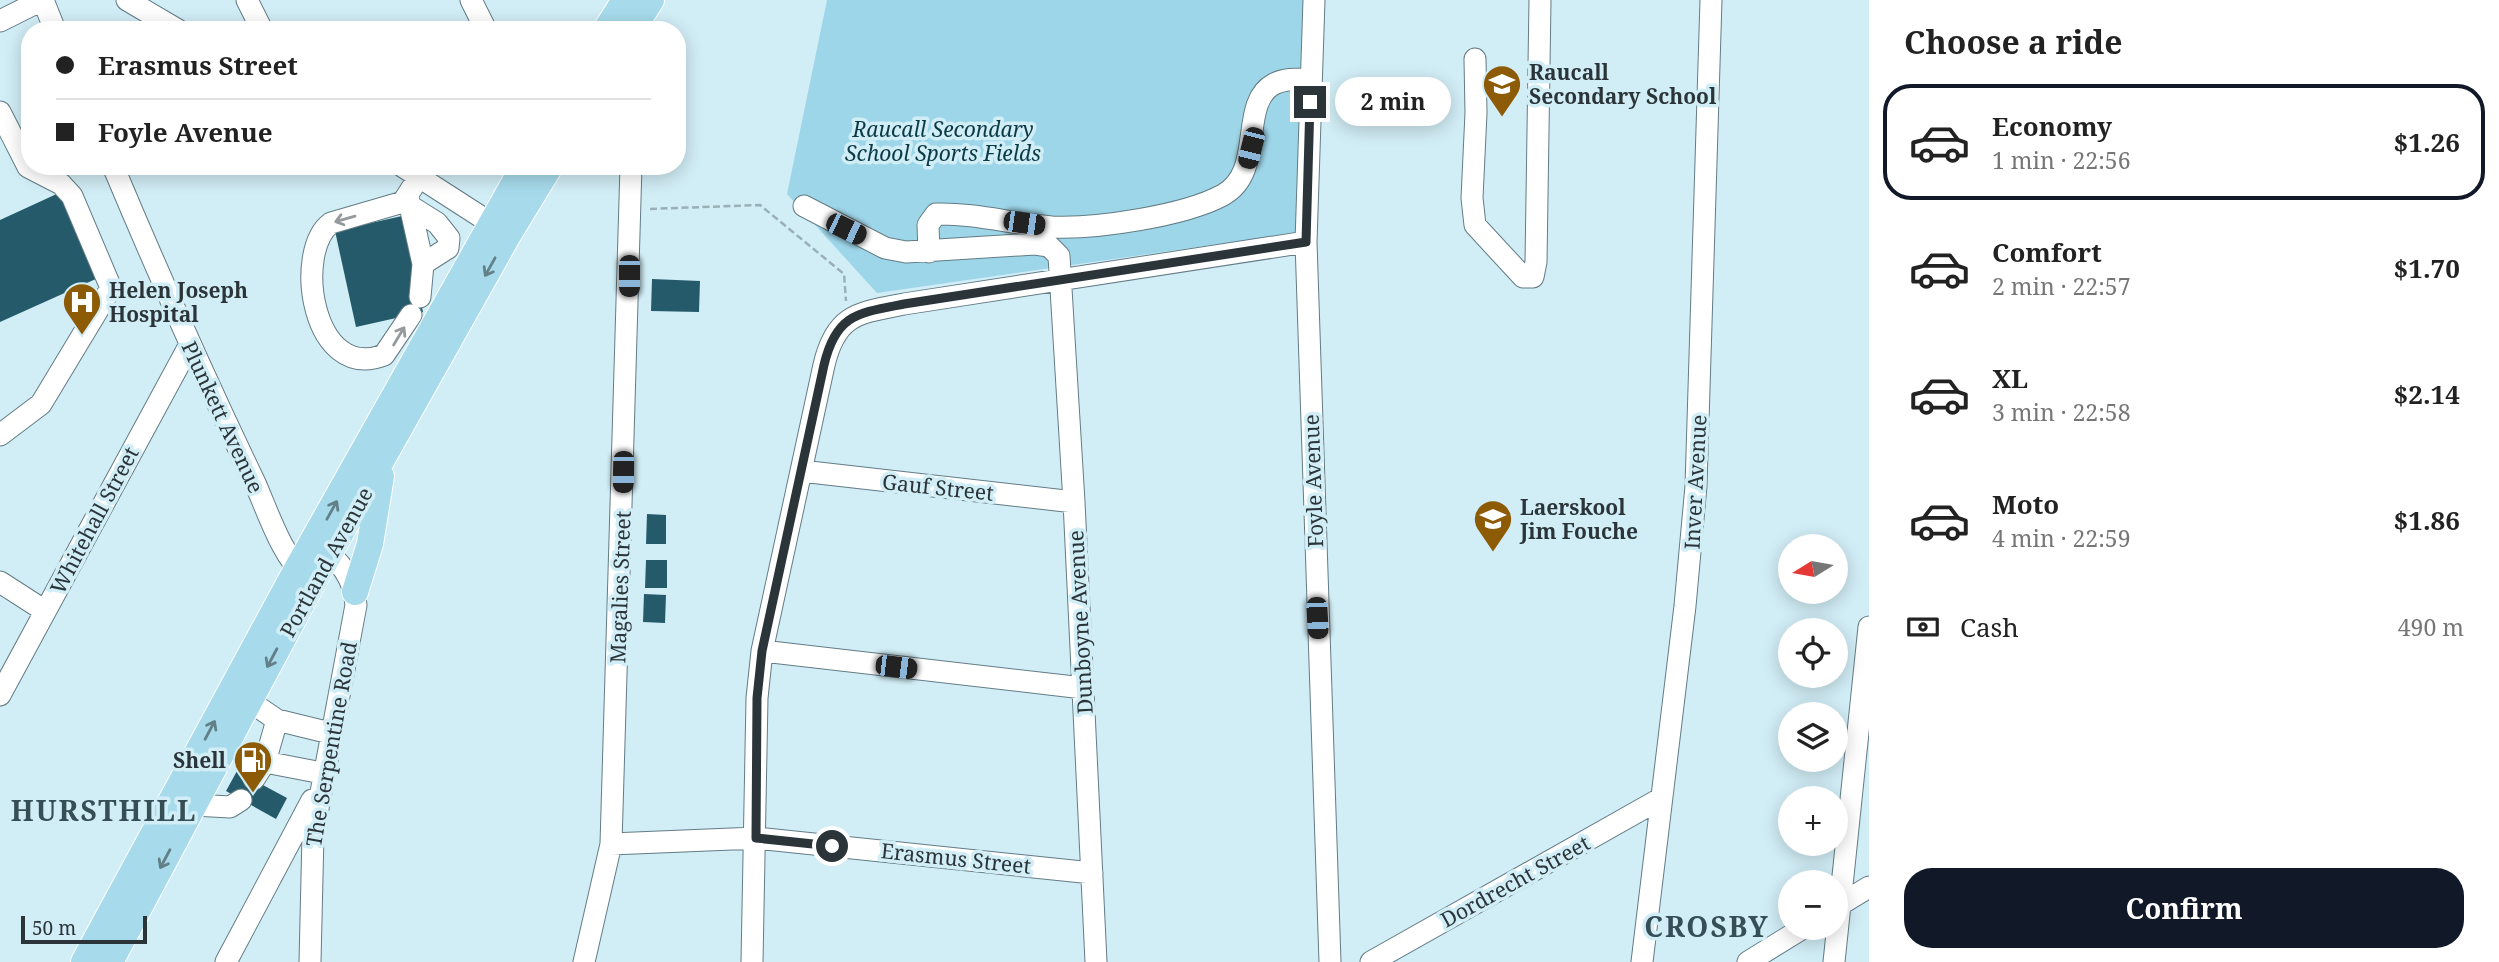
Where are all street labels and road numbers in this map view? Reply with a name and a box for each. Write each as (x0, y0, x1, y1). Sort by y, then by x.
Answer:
street label: Plunkett Avenue (176, 337, 270, 497)
street label: Foyle Avenue (1297, 414, 1329, 548)
street label: Inver Avenue (1677, 414, 1713, 550)
street label: Whitehall Street (43, 442, 145, 598)
street label: Gauf Street (881, 467, 995, 507)
street label: Portland Avenue (273, 482, 379, 642)
street label: Magalies Street (603, 510, 637, 664)
street label: Dunboyne Avenue (1061, 529, 1099, 715)
street label: The Serpentine Road (299, 639, 363, 849)
street label: Dordrecht Street (1435, 828, 1595, 934)
street label: Erasmus Street (880, 836, 1032, 880)

